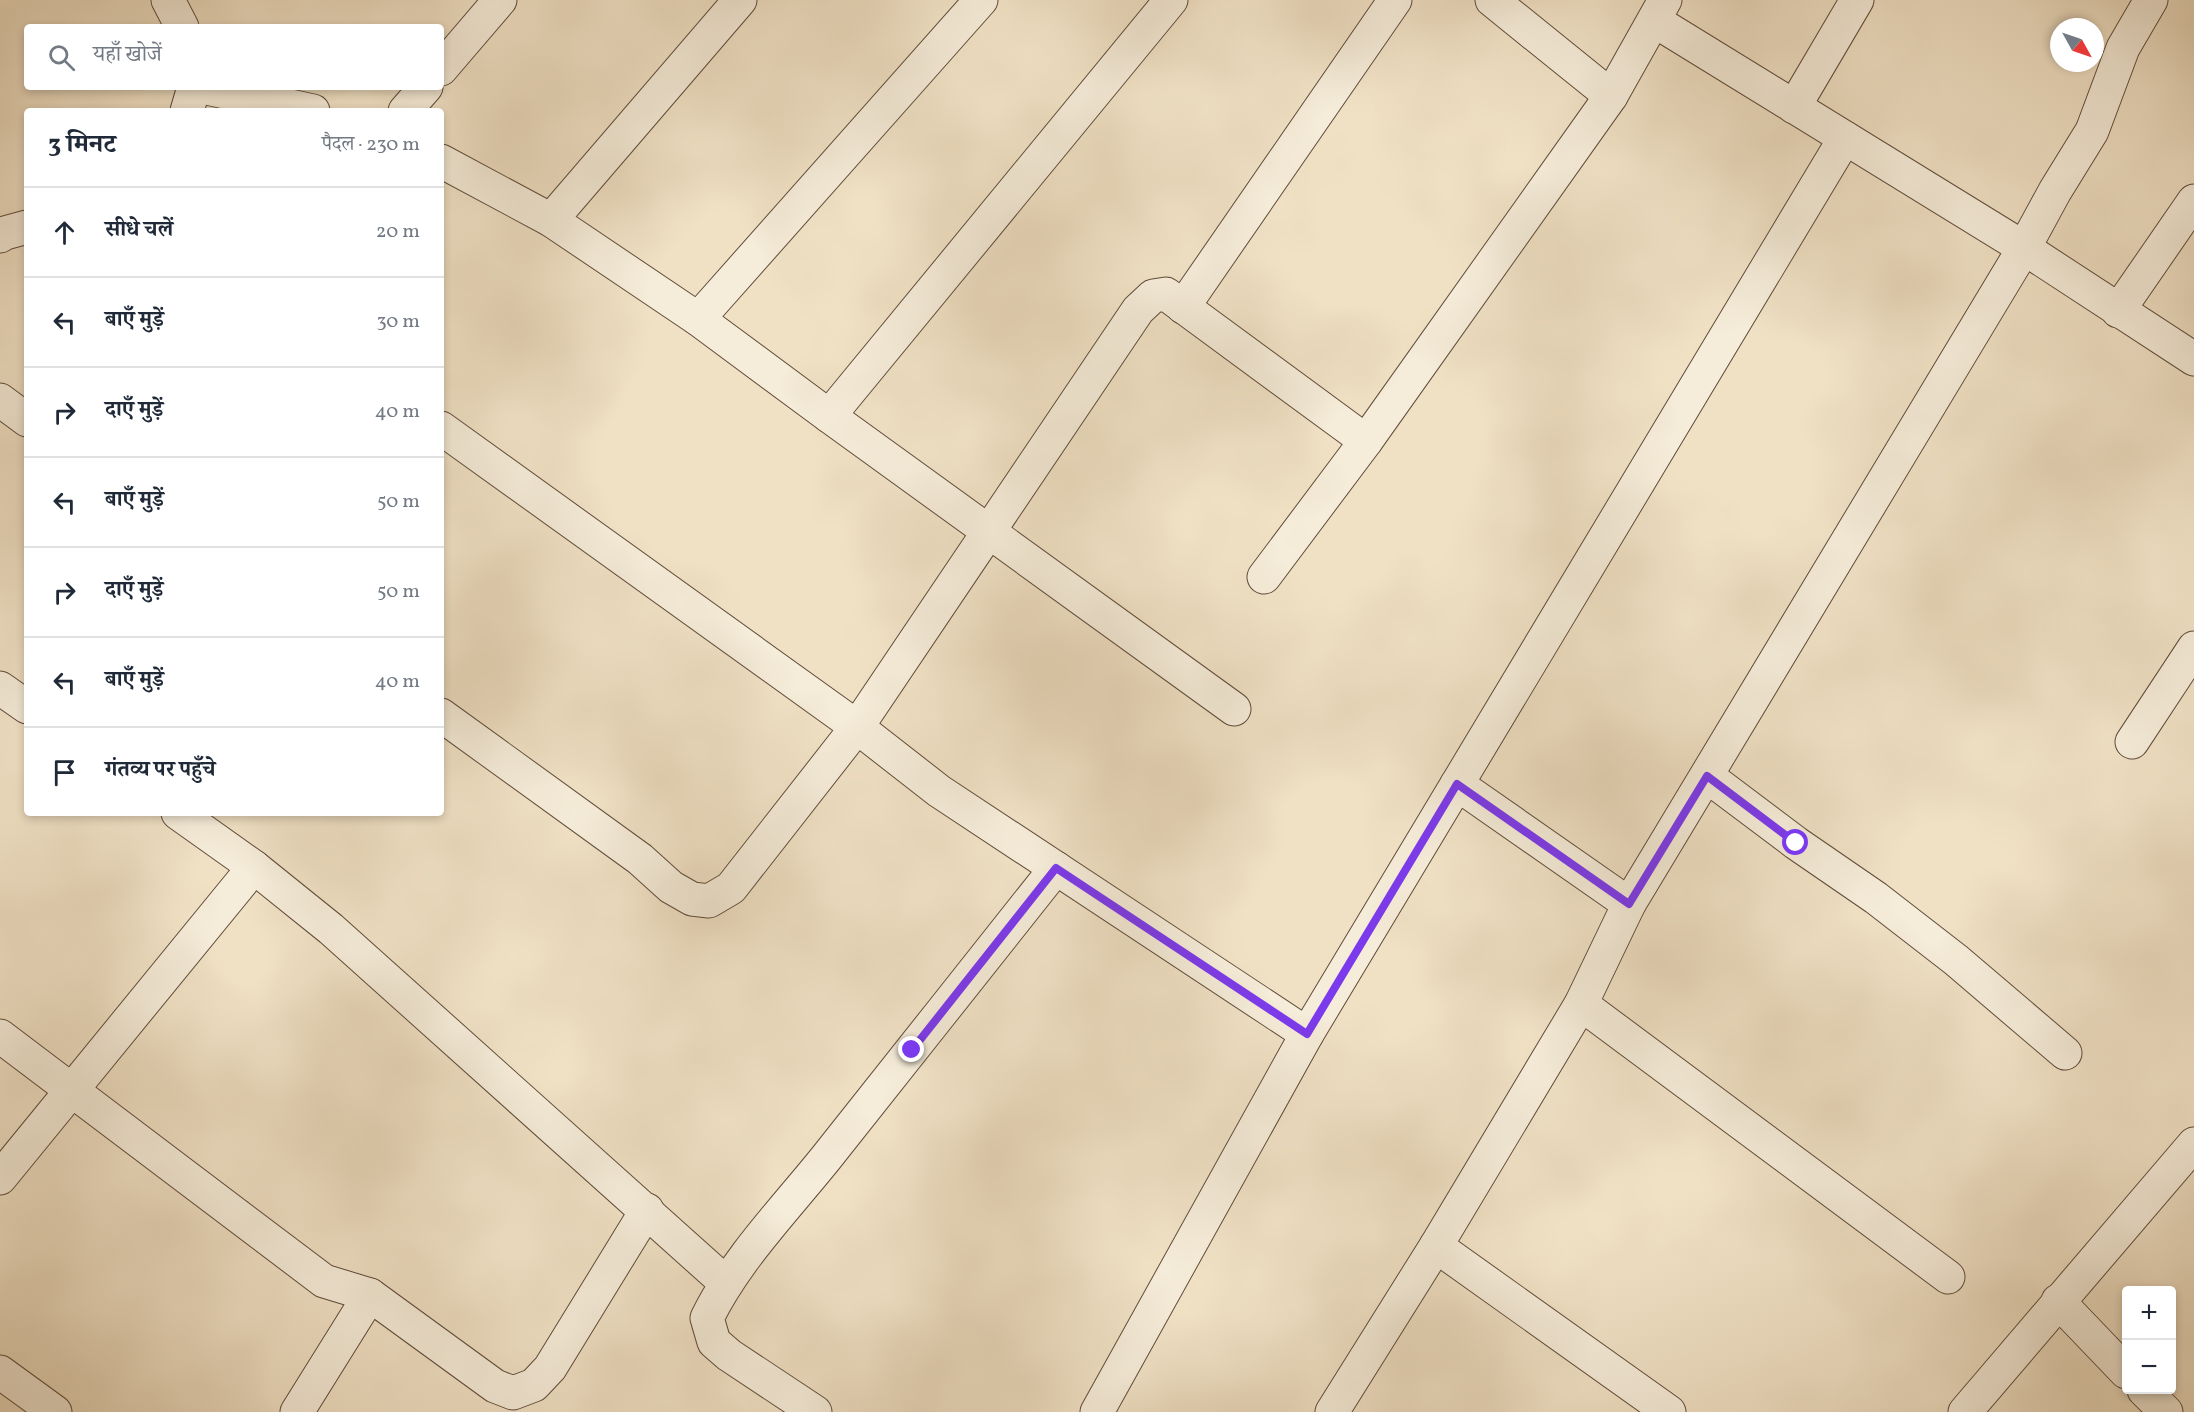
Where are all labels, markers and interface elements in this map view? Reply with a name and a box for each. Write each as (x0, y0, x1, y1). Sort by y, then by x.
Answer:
north arrow (2050, 18, 2104, 72)
search box (24, 24, 444, 90)
text: यहाँ खोजें (93, 40, 162, 71)
icon: search (45, 41, 78, 74)
text: 3 मिनट (48, 127, 116, 163)
text: पैदल · 230 m (322, 131, 420, 159)
text: सीधे चलें (105, 215, 173, 246)
icon: ahead (48, 216, 81, 249)
text: 20 m (376, 218, 420, 246)
text: बाएँ मुड़ें (105, 305, 164, 336)
icon: left (48, 306, 81, 339)
text: 30 m (376, 308, 420, 336)
text: दाएँ मुड़ें (105, 395, 163, 426)
icon: right (48, 396, 81, 429)
text: 40 m (375, 398, 420, 426)
text: बाएँ मुड़ें (105, 485, 164, 516)
icon: left (48, 486, 81, 519)
text: 50 m (377, 488, 420, 516)
text: दाएँ मुड़ें (105, 575, 163, 606)
icon: right (48, 576, 81, 609)
text: 50 m (377, 578, 420, 606)
text: बाएँ मुड़ें (105, 665, 164, 696)
icon: left (48, 666, 81, 699)
text: 40 m (375, 668, 420, 696)
text: गंतव्य पर पहुँचे (105, 755, 216, 786)
icon: arrive (48, 756, 81, 789)
route start (1782, 829, 1808, 855)
route end (898, 1036, 924, 1062)
map controls (2122, 1286, 2176, 1394)
button: + (2122, 1286, 2176, 1340)
button: − (2122, 1340, 2176, 1394)

